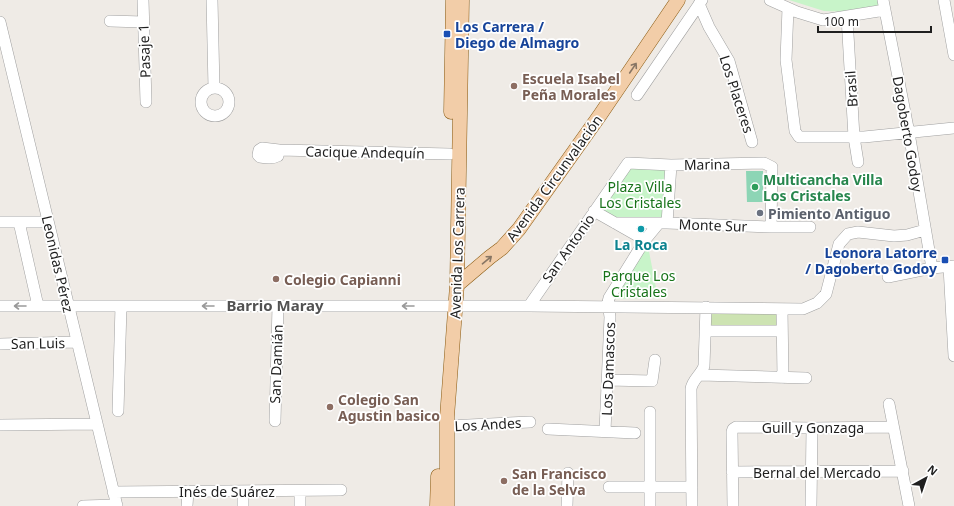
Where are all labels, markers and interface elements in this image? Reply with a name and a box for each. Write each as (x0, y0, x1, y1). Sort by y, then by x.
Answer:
scale bar (818, 8, 931, 34)
text: 100 m (824, 13, 859, 30)
place label: Los Carrera / Diego de Almagro (455, 17, 580, 52)
street label: Pasaje 1 (134, 24, 154, 78)
marker: Los Carrera / Diego de Almagro (442, 29, 452, 39)
street label: Los Placeres (715, 53, 759, 136)
one-way arrow (629, 63, 637, 74)
place label: Escuela Isabel Peña Morales (522, 69, 620, 104)
street label: Brasil (840, 70, 862, 108)
street label: Dagoberto Godoy (888, 75, 928, 194)
marker: Escuela Isabel Peña Morales (509, 81, 519, 91)
street label: Avenida Circunvalación (502, 111, 606, 245)
street label: Cacique Andequín (305, 141, 425, 163)
street label: Marina (684, 154, 730, 174)
place label: Multicancha Villa Los Cristales (763, 170, 883, 205)
park label: Plaza Villa Los Cristales (599, 177, 681, 212)
marker: Multicancha Villa Los Cristales (750, 182, 760, 192)
street label: Avenida Los Carrera (445, 187, 469, 319)
place label: Pimiento Antiguo (768, 204, 891, 223)
marker: Pimiento Antiguo (755, 208, 765, 218)
street label: San Antonio (537, 210, 599, 286)
street label: Leonidas Pérez (38, 214, 78, 315)
street label: Monte Sur (678, 214, 748, 236)
marker: La Roca (636, 224, 646, 234)
place label: La Roca (614, 235, 668, 254)
place label: Leonora Latorre / Dagoberto Godoy (805, 243, 937, 278)
one-way arrow (482, 255, 492, 264)
marker: Leonora Latorre / Dagoberto Godoy (940, 255, 950, 265)
park label: Parque Los Cristales (602, 266, 676, 301)
place label: Colegio Capianni (284, 270, 401, 289)
marker: Colegio Capianni (271, 274, 281, 284)
district label: Barrio Maray (226, 295, 324, 315)
one-way arrow (14, 302, 27, 310)
one-way arrow (202, 302, 215, 310)
one-way arrow (402, 302, 415, 310)
street label: Los Damascos (597, 322, 619, 416)
street label: San Damián (265, 324, 287, 404)
street label: San Luis (11, 333, 66, 353)
place label: Colegio San Agustin basico (338, 390, 440, 425)
marker: Colegio San Agustin basico (325, 402, 335, 412)
street label: Los Andes (454, 413, 522, 435)
street label: Guill y Gonzaga (762, 418, 864, 437)
north arrow (906, 458, 946, 498)
text: N (924, 461, 941, 479)
street label: Bernal del Mercado (753, 463, 881, 482)
place label: San Francisco de la Selva (512, 464, 607, 499)
marker: San Francisco de la Selva (499, 476, 509, 486)
street label: Inés de Suárez (179, 482, 275, 501)

